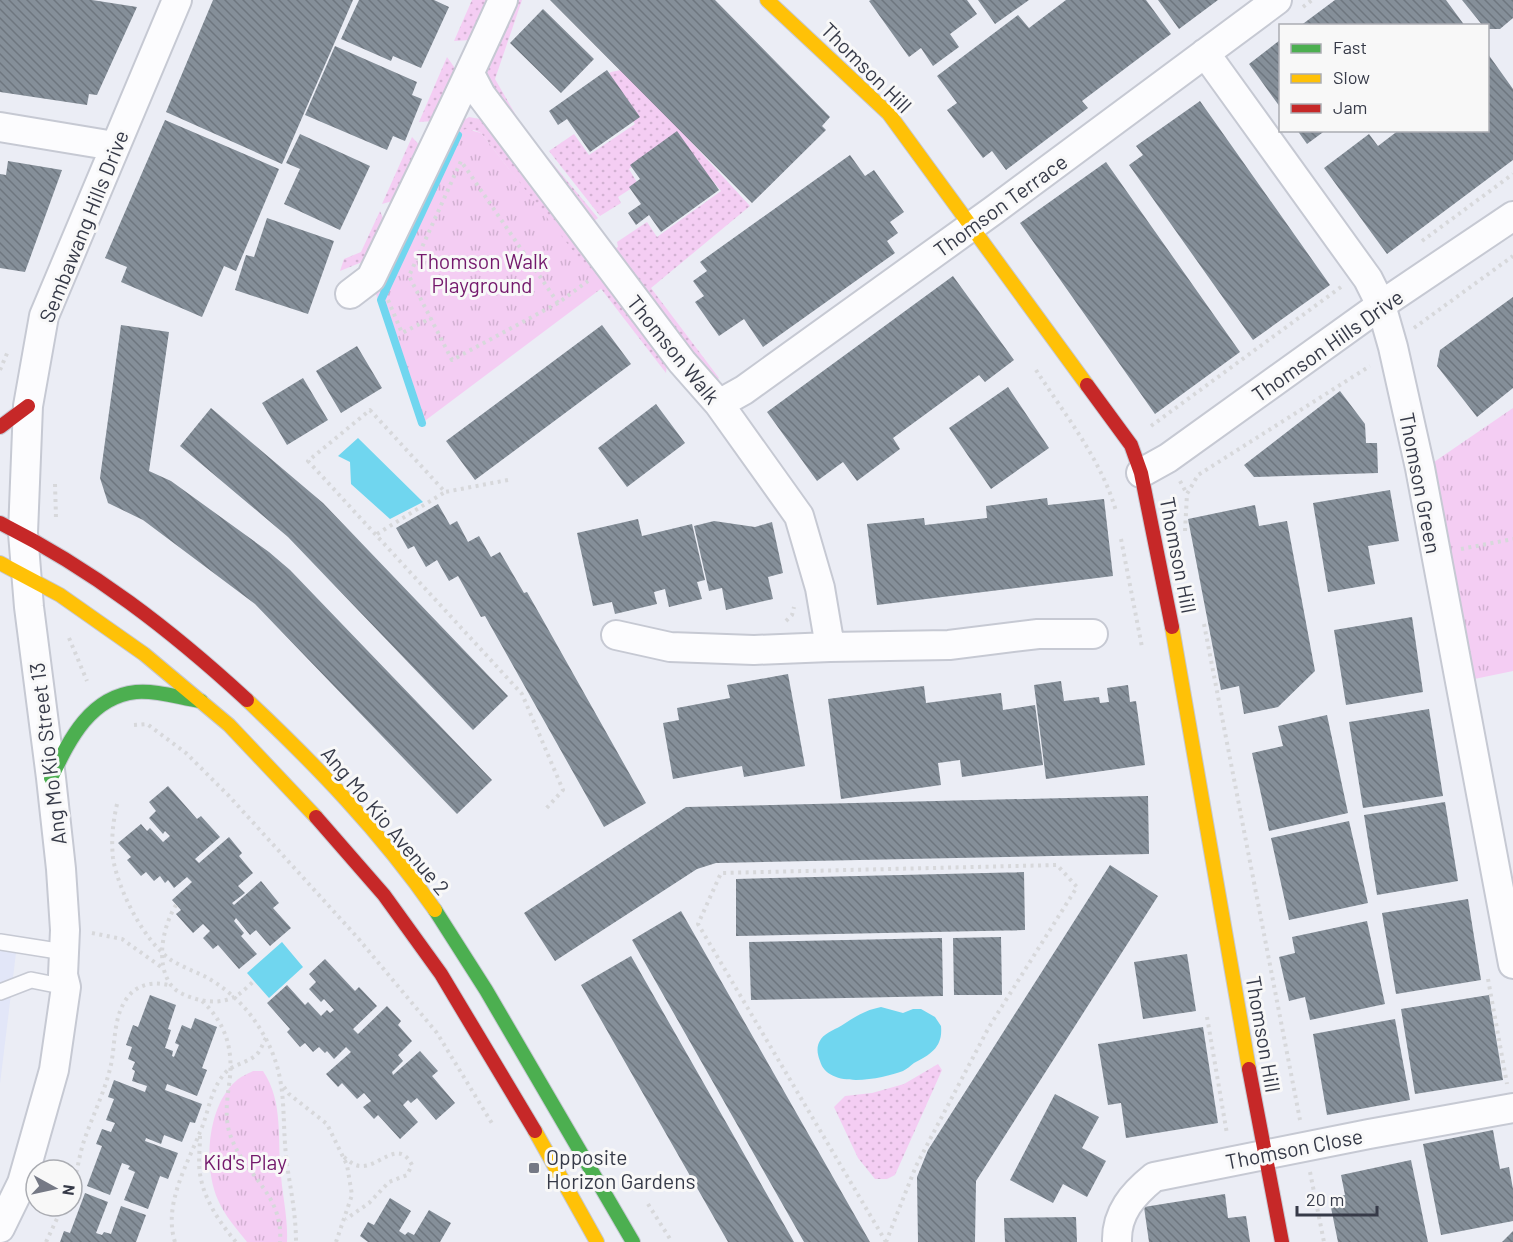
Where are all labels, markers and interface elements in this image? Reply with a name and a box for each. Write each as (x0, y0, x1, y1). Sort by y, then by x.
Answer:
street label: Thomson Hill (817, 17, 917, 117)
legend (1279, 24, 1489, 132)
text: Fast (1333, 36, 1367, 58)
text: Slow (1333, 66, 1370, 88)
text: Jam (1333, 96, 1367, 118)
street label: Sembawang Hills Drive (33, 126, 133, 326)
street label: Thomson Terrace (928, 148, 1072, 262)
park label: Thomson Walk Playground (416, 248, 548, 297)
street label: Thomson Hills Drive (1247, 283, 1407, 407)
street label: Thomson Walk (623, 290, 725, 408)
street label: Thomson Green (1395, 410, 1447, 556)
street label: Thomson Hill (1155, 495, 1203, 615)
street label: Ang Mo Kio Street 13 (23, 661, 71, 847)
street label: Ang Mo Kio Avenue 2 (317, 741, 455, 899)
street label: Thomson Hill (1241, 974, 1287, 1094)
street label: Thomson Close (1223, 1122, 1365, 1174)
place label: Opposite Horizon Gardens (546, 1144, 696, 1193)
park label: Kid's Play (203, 1149, 287, 1174)
north arrow (24, 1158, 84, 1218)
marker: Opposite Horizon Gardens (527, 1161, 541, 1175)
scale bar (1297, 1179, 1376, 1217)
text: N (59, 1184, 79, 1197)
text: 20 m (1306, 1188, 1344, 1210)

